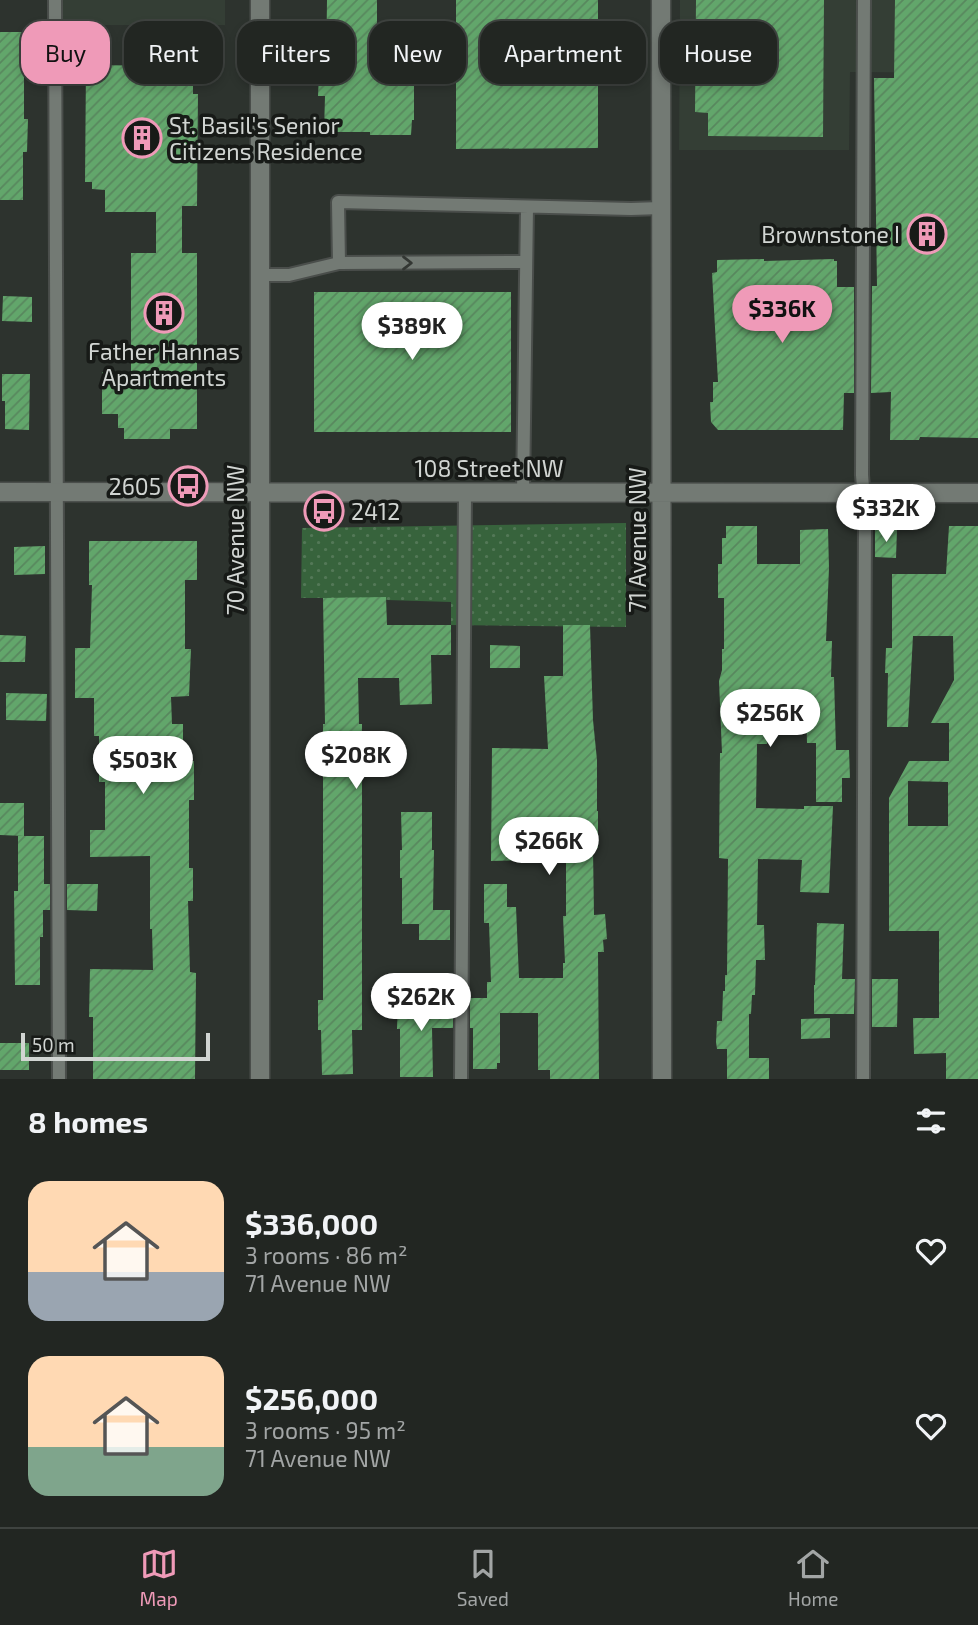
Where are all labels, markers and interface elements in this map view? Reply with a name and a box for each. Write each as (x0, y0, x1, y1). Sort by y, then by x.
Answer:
chip: Buy (21, 21, 110, 84)
chip: Rent (124, 21, 223, 84)
chip: Filters (237, 21, 355, 84)
chip: New (369, 21, 466, 84)
chip: Apartment (480, 21, 646, 84)
chip: House (660, 21, 777, 84)
place label: St. Basil's Senior Citizens Residence (169, 111, 363, 165)
building icon: St. Basil's Senior Citizens Residence (121, 117, 163, 159)
building icon: Brownstone I (906, 213, 948, 255)
place label: Brownstone I (761, 220, 900, 248)
one-way arrow (402, 255, 413, 270)
pin: $336K (733, 286, 831, 345)
building icon: Father Hannas Apartments (143, 292, 185, 334)
text: $336K (748, 294, 816, 322)
pin: $389K (363, 302, 461, 362)
text: $389K (378, 311, 446, 339)
place label: Father Hannas Apartments (88, 337, 240, 391)
street label: 108 Street NW (414, 454, 564, 482)
bus stop icon: 2605 (167, 465, 209, 507)
street label: 70 Avenue NW (221, 465, 249, 615)
street label: 71 Avenue NW (623, 467, 651, 613)
place label: 2605 (109, 472, 161, 500)
pin: $332K (837, 484, 935, 544)
bus stop icon: 2412 (303, 490, 345, 532)
text: $332K (852, 493, 920, 521)
place label: 2412 (351, 497, 400, 525)
pin: $256K (721, 690, 819, 749)
text: $256K (736, 698, 804, 726)
pin: $208K (307, 732, 405, 791)
pin: $503K (94, 736, 192, 796)
text: $208K (321, 740, 391, 768)
text: $503K (109, 745, 177, 773)
pin: $266K (500, 818, 598, 877)
text: $266K (515, 826, 583, 854)
pin: $262K (372, 974, 470, 1033)
text: $262K (387, 982, 455, 1010)
scale bar (21, 1030, 210, 1062)
text: 50 m (32, 1033, 75, 1056)
icon: filters (912, 1102, 950, 1140)
text: 8 homes (28, 1103, 148, 1139)
text: $336,000 (245, 1205, 378, 1241)
icon: home (84, 1209, 168, 1293)
icon: heart (912, 1232, 950, 1270)
text: 3 rooms · 86 m² (245, 1241, 407, 1269)
text: 71 Avenue NW (245, 1269, 391, 1297)
text: $256,000 (245, 1380, 378, 1416)
icon: home (84, 1384, 168, 1468)
icon: heart (912, 1407, 950, 1445)
text: 3 rooms · 95 m² (245, 1416, 406, 1444)
text: 71 Avenue NW (245, 1444, 391, 1472)
tab: Map (140, 1545, 178, 1610)
tab: Saved (457, 1545, 509, 1610)
tab: Home (788, 1545, 838, 1610)

